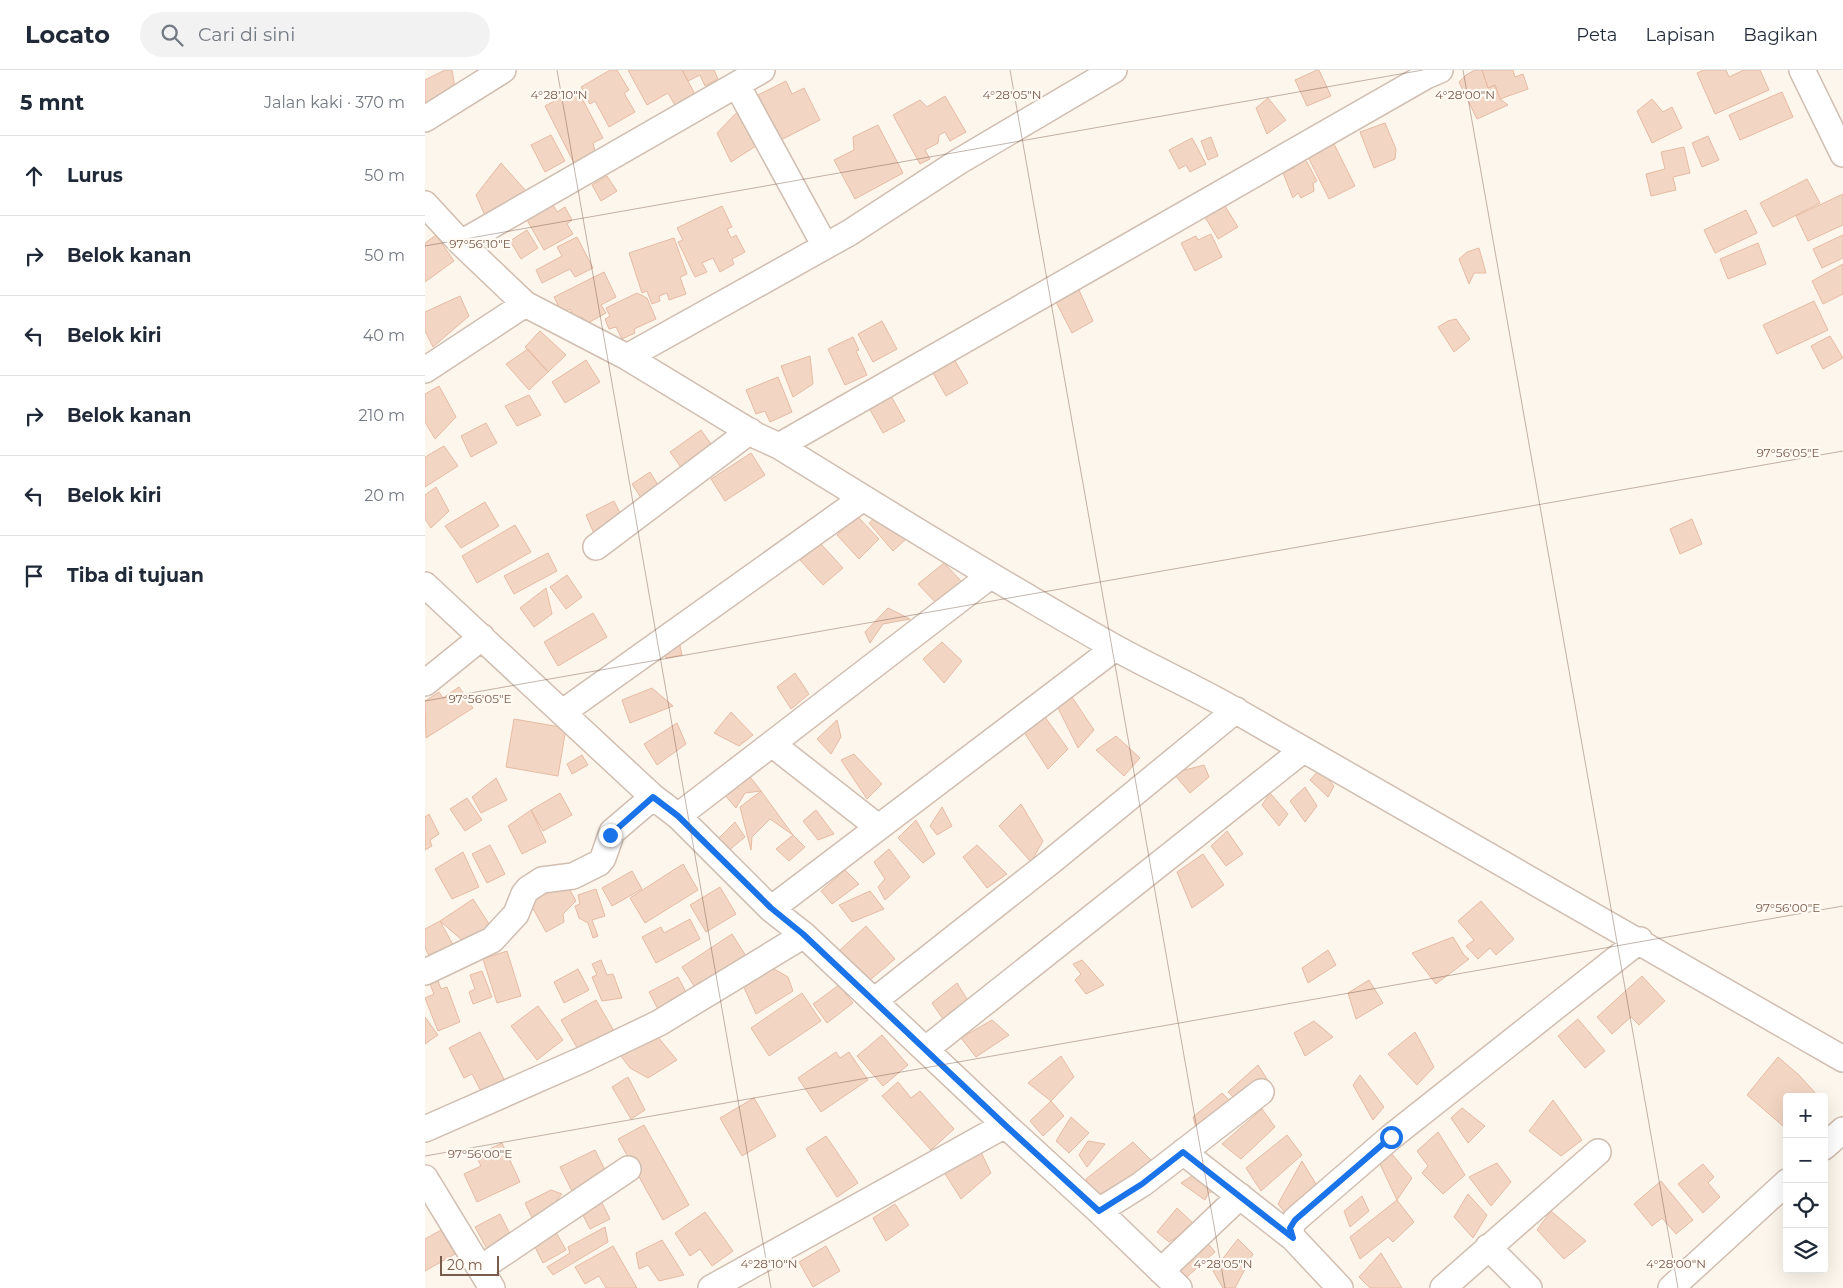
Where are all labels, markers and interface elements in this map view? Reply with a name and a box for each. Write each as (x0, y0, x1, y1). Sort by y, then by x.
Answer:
search box (140, 12, 490, 57)
text: Locato (25, 20, 110, 49)
icon: search (158, 21, 186, 49)
text: Cari di sini (198, 23, 295, 46)
text: Peta (1576, 24, 1617, 46)
text: Lapisan (1645, 24, 1715, 46)
text: Bagikan (1743, 24, 1818, 46)
text: 4°28'10"N (530, 87, 588, 102)
text: 4°28'05"N (983, 87, 1041, 102)
text: 4°28'00"N (1435, 87, 1495, 102)
text: 5 mnt (20, 90, 84, 115)
text: Jalan kaki · 370 m (264, 93, 405, 112)
icon: ahead (20, 162, 48, 190)
text: Lurus (67, 164, 123, 187)
text: 50 m (364, 166, 405, 185)
text: 97°56'10"E (449, 236, 511, 251)
icon: right (20, 242, 48, 270)
text: Belok kanan (67, 244, 191, 267)
text: 50 m (364, 246, 405, 265)
icon: left (20, 322, 48, 350)
text: Belok kiri (67, 324, 162, 347)
text: 40 m (363, 326, 405, 345)
icon: right (20, 402, 48, 430)
text: Belok kanan (67, 404, 191, 427)
text: 210 m (358, 406, 405, 425)
text: 97°56'05"E (1756, 445, 1820, 460)
icon: left (20, 482, 48, 510)
text: Belok kiri (67, 484, 162, 507)
text: 20 m (364, 486, 405, 505)
icon: arrive (20, 562, 48, 590)
text: Tiba di tujuan (67, 564, 204, 587)
text: 97°56'05"E (448, 691, 512, 706)
route end (599, 824, 622, 847)
text: 97°56'00"E (1756, 900, 1820, 915)
map controls (1783, 1093, 1828, 1273)
button: + (1783, 1093, 1828, 1138)
route start (1380, 1126, 1403, 1149)
button: − (1783, 1138, 1828, 1183)
text: 97°56'00"E (448, 1146, 512, 1161)
button: locate (1783, 1183, 1828, 1228)
button: layers (1783, 1228, 1828, 1273)
scale bar (440, 1253, 499, 1276)
text: 20 m (447, 1256, 483, 1274)
text: 4°28'10"N (740, 1256, 798, 1271)
text: 4°28'05"N (1194, 1256, 1252, 1271)
text: 4°28'00"N (1646, 1256, 1706, 1271)

